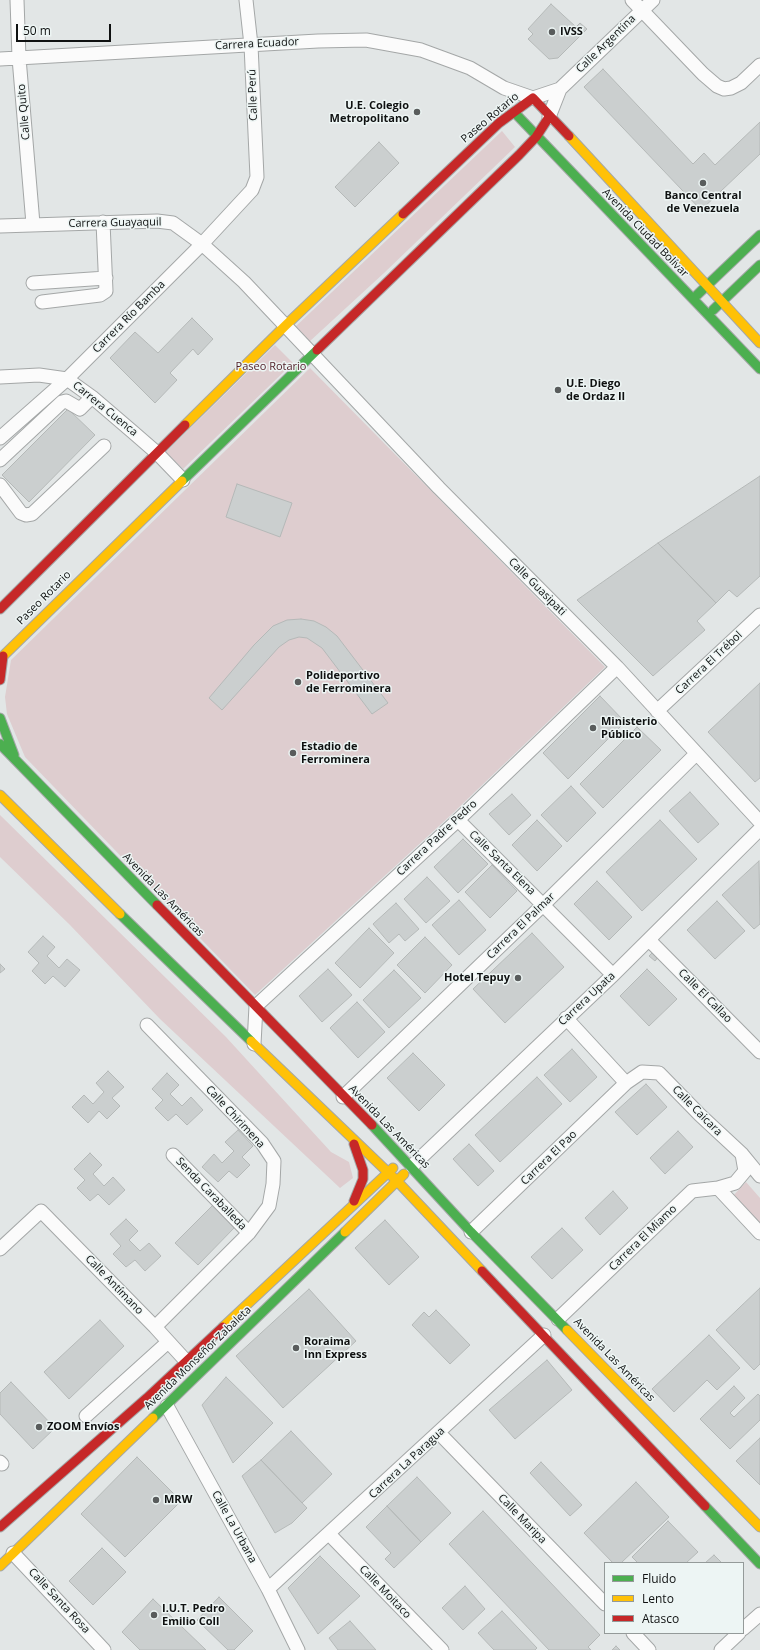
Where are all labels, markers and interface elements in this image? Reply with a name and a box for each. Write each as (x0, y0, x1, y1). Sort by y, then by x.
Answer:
street label: Calle Argentina (574, 12, 638, 76)
scale bar (18, 16, 113, 42)
text: 50 m (23, 22, 51, 39)
place label: IVSS (560, 25, 583, 39)
marker: IVSS (547, 27, 557, 37)
street label: Carrera Ecuador (215, 35, 299, 53)
street label: Calle Perú (246, 69, 260, 121)
street label: Calle Quito (15, 83, 33, 141)
street label: Paseo Rotario (459, 90, 521, 146)
place label: U.E. Colegio Metropolitano (330, 99, 409, 125)
marker: U.E. Colegio Metropolitano (412, 107, 422, 117)
marker: Banco Central de Venezuela (698, 178, 708, 188)
street label: Avenida Ciudad Bolívar (599, 186, 691, 280)
place label: Banco Central de Venezuela (664, 189, 742, 215)
street label: Carrera Guayaquil (68, 216, 162, 230)
street label: Carrera Río Bamba (90, 278, 168, 356)
park label: Paseo Rotario (236, 360, 306, 374)
place label: U.E. Diego de Ordaz II (566, 377, 625, 403)
street label: Carrera Cuenca (70, 379, 140, 439)
marker: U.E. Diego de Ordaz II (553, 385, 563, 395)
street label: Calle Guasipati (505, 555, 569, 619)
street label: Paseo Rotario (14, 568, 74, 628)
street label: Carrera El Trébol (673, 629, 745, 697)
place label: Polideportivo de Ferrominera (306, 669, 391, 695)
marker: Polideportivo de Ferrominera (293, 677, 303, 687)
place label: Ministerio Público (601, 715, 657, 741)
marker: Ministerio Público (588, 723, 598, 733)
place label: Estadio de Ferrominera (301, 740, 370, 766)
marker: Estadio de Ferrominera (288, 748, 298, 758)
street label: Carrera Padre Pedro (394, 797, 480, 879)
street label: Calle Santa Elena (466, 828, 538, 898)
street label: Avenida Las Américas (120, 850, 206, 940)
street label: Carrera El Palmar (484, 890, 558, 962)
street label: Calle El Callao (675, 966, 735, 1026)
street label: Carrera Upata (556, 969, 618, 1029)
place label: Hotel Tepuy (444, 971, 510, 985)
marker: Hotel Tepuy (513, 973, 523, 983)
street label: Avenida Las Américas (346, 1082, 432, 1172)
street label: Calle Chirimena (203, 1083, 267, 1151)
street label: Calle Caicara (669, 1083, 725, 1139)
street label: Carrera El Pao (518, 1128, 580, 1188)
street label: Senda Caraballeda (173, 1155, 249, 1233)
street label: Carrera El Miamo (606, 1202, 680, 1274)
street label: Calle Antímano (82, 1252, 146, 1318)
street label: Avenida Monseñor Zabaleta (142, 1303, 254, 1413)
street label: Avenida Las Américas (571, 1315, 657, 1405)
place label: Roraima Inn Express (304, 1335, 367, 1361)
marker: Roraima Inn Express (291, 1343, 301, 1353)
place label: ZOOM Envíos (47, 1420, 119, 1434)
marker: ZOOM Envíos (34, 1422, 44, 1432)
street label: Carrera La Paragua (366, 1425, 448, 1501)
street label: Calle La Urbana (209, 1489, 259, 1565)
street label: Calle Maripa (495, 1491, 549, 1547)
place label: MRW (164, 1493, 192, 1507)
marker: MRW (151, 1495, 161, 1505)
legend (604, 1562, 744, 1634)
street label: Calle Moitaco (356, 1563, 414, 1621)
street label: Calle Santa Rosa (25, 1566, 93, 1636)
text: Fluido (642, 1570, 676, 1587)
text: Lento (642, 1590, 674, 1607)
place label: I.U.T. Pedro Emilio Coll (162, 1602, 225, 1628)
marker: I.U.T. Pedro Emilio Coll (149, 1610, 159, 1620)
text: Atasco (642, 1610, 679, 1627)

